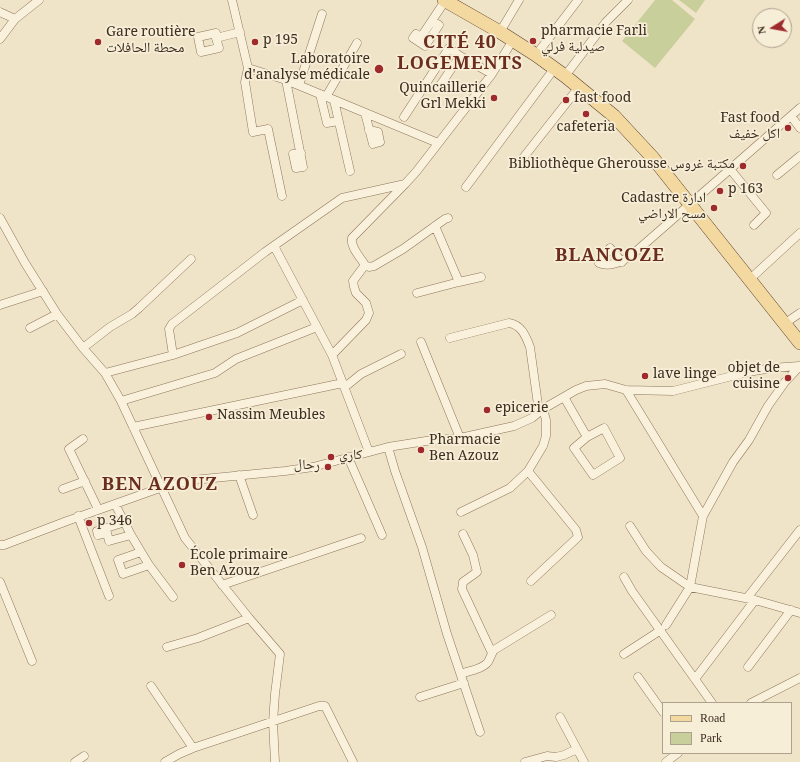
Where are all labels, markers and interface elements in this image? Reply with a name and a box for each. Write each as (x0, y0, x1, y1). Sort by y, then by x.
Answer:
north arrow (752, 8, 792, 48)
place label: pharmacie Farli صيدلية فرلي (541, 25, 647, 58)
text: N (755, 25, 768, 35)
place label: Gare routière محطة الحافلات (106, 26, 196, 58)
place label: p 195 (263, 34, 298, 50)
district label: CITÉ 40 LOGEMENTS (397, 35, 523, 78)
marker: pharmacie Farli صيدلية فرلي (528, 36, 538, 46)
marker: Gare routière محطة الحافلات (93, 37, 103, 47)
marker: p 195 (250, 37, 260, 47)
place label: Laboratoire d'analyse médicale (244, 53, 370, 86)
marker: Laboratoire d'analyse médicale (373, 63, 385, 75)
place label: Quincaillerie Grl Mekki (399, 82, 486, 114)
place label: fast food (574, 92, 631, 108)
marker: Quincaillerie Grl Mekki (489, 93, 499, 103)
marker: fast food (561, 95, 571, 105)
marker: cafeteria (581, 109, 591, 119)
place label: Fast food اكل خفيف (720, 112, 780, 144)
place label: cafeteria (557, 121, 615, 137)
marker: Fast food اكل خفيف (783, 123, 793, 133)
place label: Bibliothèque Gherousse مكتبة غروس (509, 158, 735, 174)
marker: Bibliothèque Gherousse مكتبة غروس (738, 161, 748, 171)
place label: p 163 (728, 183, 763, 199)
marker: p 163 (715, 186, 725, 196)
place label: Cadastre ادارة مسح الاراضي (621, 192, 706, 224)
marker: Cadastre ادارة مسح الاراضي (709, 203, 719, 213)
district label: BLANCOZE (555, 248, 665, 270)
place label: objet de cuisine (728, 362, 780, 394)
place label: lave linge (653, 368, 717, 384)
marker: lave linge (640, 371, 650, 381)
marker: objet de cuisine (783, 373, 793, 383)
place label: epicerie (495, 402, 549, 418)
marker: epicerie (482, 405, 492, 415)
place label: Nassim Meubles (217, 409, 325, 425)
marker: Nassim Meubles (204, 412, 214, 422)
place label: Pharmacie Ben Azouz (429, 434, 501, 466)
marker: Pharmacie Ben Azouz (416, 445, 426, 455)
place label: كاري (339, 449, 362, 465)
marker: كاري (326, 452, 336, 462)
place label: رحال (294, 459, 320, 475)
marker: رحال (323, 462, 333, 472)
district label: BEN AZOUZ (102, 477, 218, 499)
place label: p 346 (97, 515, 132, 531)
marker: p 346 (84, 518, 94, 528)
place label: École primaire Ben Azouz (190, 549, 288, 582)
marker: École primaire Ben Azouz (177, 560, 187, 570)
legend (662, 702, 792, 754)
text: Road (700, 711, 725, 725)
text: Park (700, 731, 722, 745)

